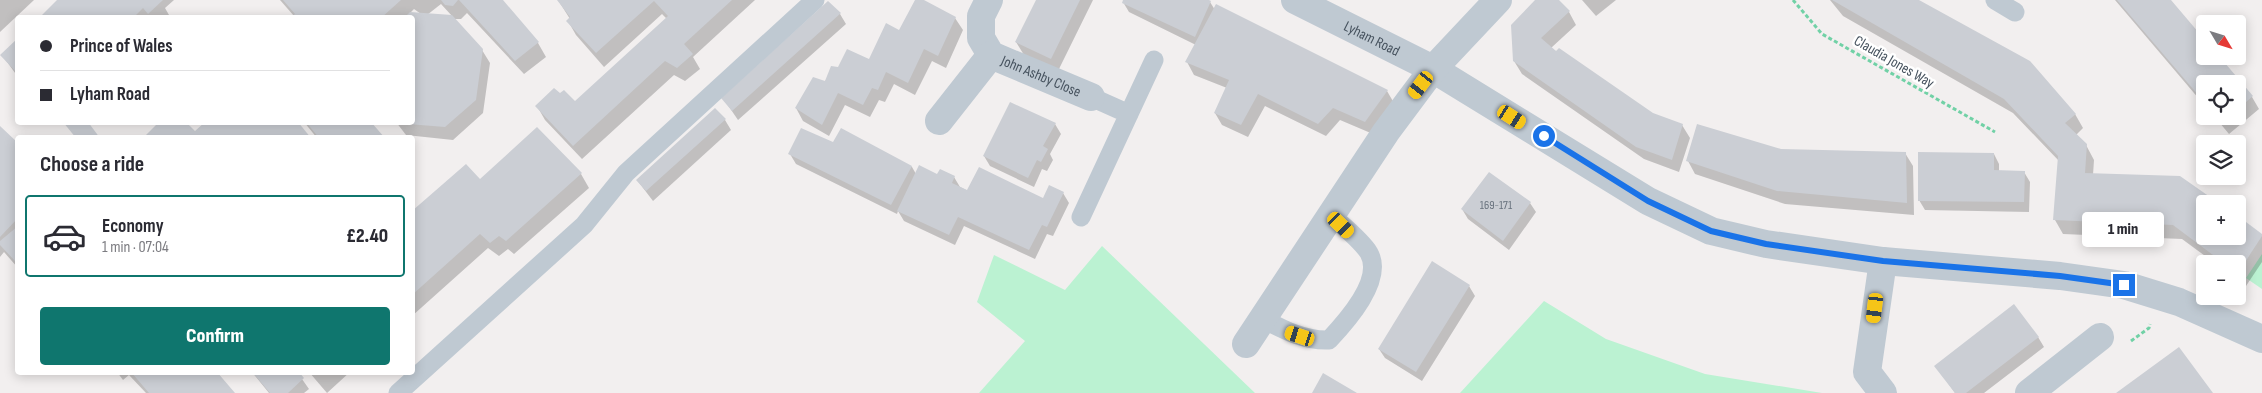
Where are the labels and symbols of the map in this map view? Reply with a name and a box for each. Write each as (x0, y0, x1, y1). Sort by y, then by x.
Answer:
north arrow (2196, 15, 2246, 65)
street label: Lyham Road (1341, 16, 1403, 60)
street label: Claudia Jones Way (1850, 31, 1938, 93)
street label: John Ashby Close (997, 50, 1084, 101)
car (1405, 69, 1436, 101)
car (1495, 103, 1528, 131)
route start (1533, 125, 1555, 147)
house number: 169-171 (1480, 198, 1513, 213)
car (1325, 209, 1357, 241)
callout: 1 min (2083, 212, 2165, 248)
route end (2113, 274, 2135, 296)
car (1865, 292, 1884, 324)
car (1283, 324, 1316, 348)

